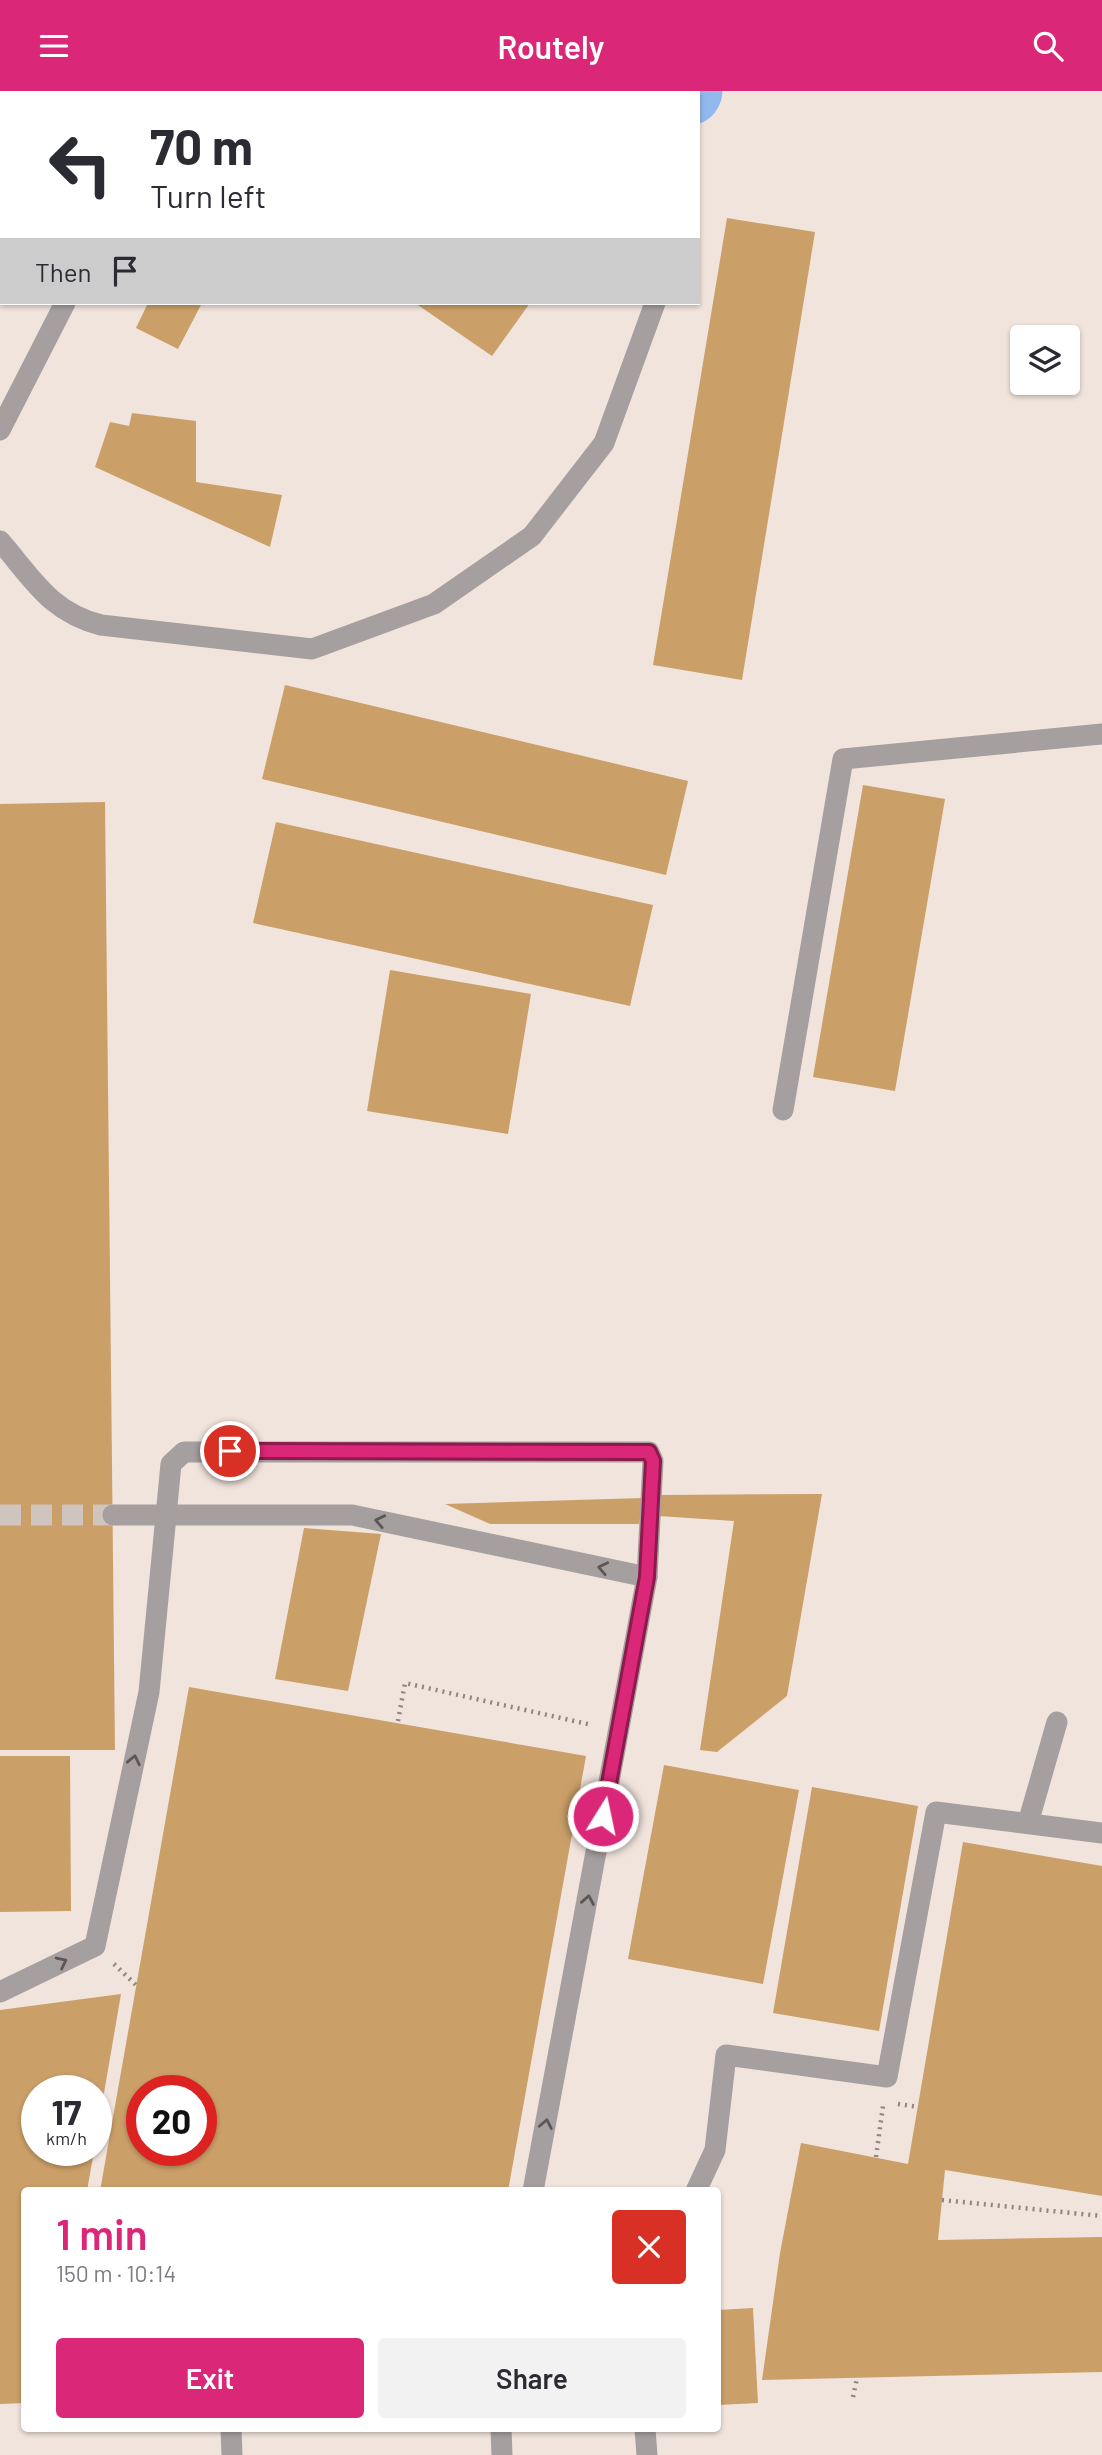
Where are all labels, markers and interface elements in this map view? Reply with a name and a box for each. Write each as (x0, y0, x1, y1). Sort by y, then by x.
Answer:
icon: menu (35, 27, 73, 65)
text: Routely (498, 27, 604, 65)
icon: search (1029, 27, 1067, 65)
text: 70 m (150, 116, 253, 175)
icon: left (35, 119, 126, 210)
text: Turn left (150, 176, 267, 214)
icon: arrive (106, 252, 144, 290)
text: Then (35, 256, 92, 287)
map controls (1010, 325, 1080, 395)
button: layers (1010, 325, 1080, 395)
pin (200, 1421, 260, 1481)
icon: arrive (211, 1432, 249, 1470)
one-way arrow (374, 1515, 386, 1530)
one-way arrow (597, 1561, 609, 1576)
one-way arrow (126, 1754, 141, 1766)
position arrow (566, 1779, 640, 1853)
one-way arrow (579, 1894, 594, 1906)
one-way arrow (54, 1957, 67, 1971)
speed limit sign: 20 (126, 2075, 217, 2166)
text: 17 (52, 2090, 81, 2132)
one-way arrow (538, 2118, 553, 2130)
text: km/h (46, 2127, 87, 2149)
text: 1 min (56, 2208, 148, 2258)
button: close (612, 2210, 686, 2284)
text: 150 m · 10:14 (56, 2259, 176, 2287)
button: Exit (56, 2338, 364, 2418)
button: Share (378, 2338, 686, 2418)

